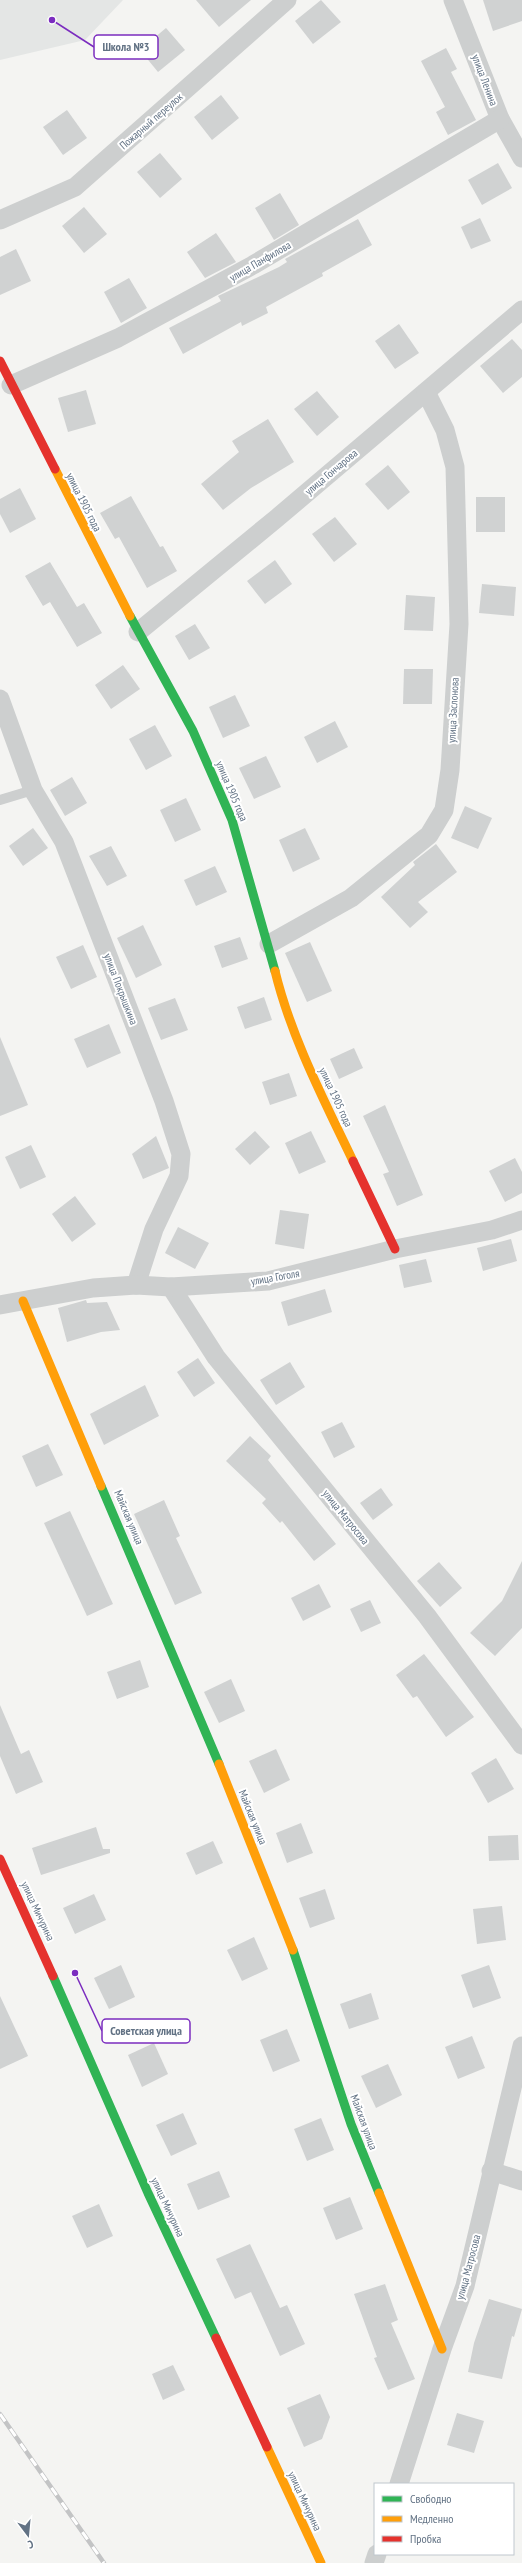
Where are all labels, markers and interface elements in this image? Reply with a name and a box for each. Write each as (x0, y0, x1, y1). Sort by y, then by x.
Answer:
callout: Школа №3 (94, 35, 158, 59)
text: Школа №3 (102, 39, 150, 54)
street label: улица Ленина (469, 52, 501, 108)
street label: Пожарный переулок (116, 89, 186, 152)
street label: улица Панфилова (227, 238, 293, 284)
street label: улица Гончарова (302, 446, 360, 498)
street label: улица 1905 года (63, 470, 105, 534)
street label: улица Заслонова (444, 677, 462, 743)
street label: улица 1905 года (213, 759, 251, 823)
street label: улица Покрышкина (101, 951, 141, 1027)
street label: улица 1905 года (316, 1065, 356, 1129)
street label: улица Гоголя (250, 1266, 300, 1288)
street label: улица Матросова (320, 1487, 372, 1547)
street label: Майская улица (111, 1488, 147, 1546)
street label: Майская улица (236, 1788, 270, 1846)
street label: улица Мичурина (18, 1879, 58, 1943)
callout: Советская улица (102, 2019, 190, 2043)
text: Советская улица (110, 2023, 182, 2038)
street label: Майская улица (348, 2092, 380, 2152)
street label: улица Мичурина (148, 2175, 188, 2239)
street label: улица Матросова (453, 2233, 483, 2301)
street label: улица Мичурина (285, 2469, 325, 2533)
legend (374, 2483, 514, 2555)
text: Свободно (410, 2491, 452, 2506)
text: Медленно (410, 2511, 453, 2526)
north arrow (8, 2515, 48, 2555)
text: Пробка (410, 2531, 442, 2546)
text: С (26, 2537, 35, 2552)

